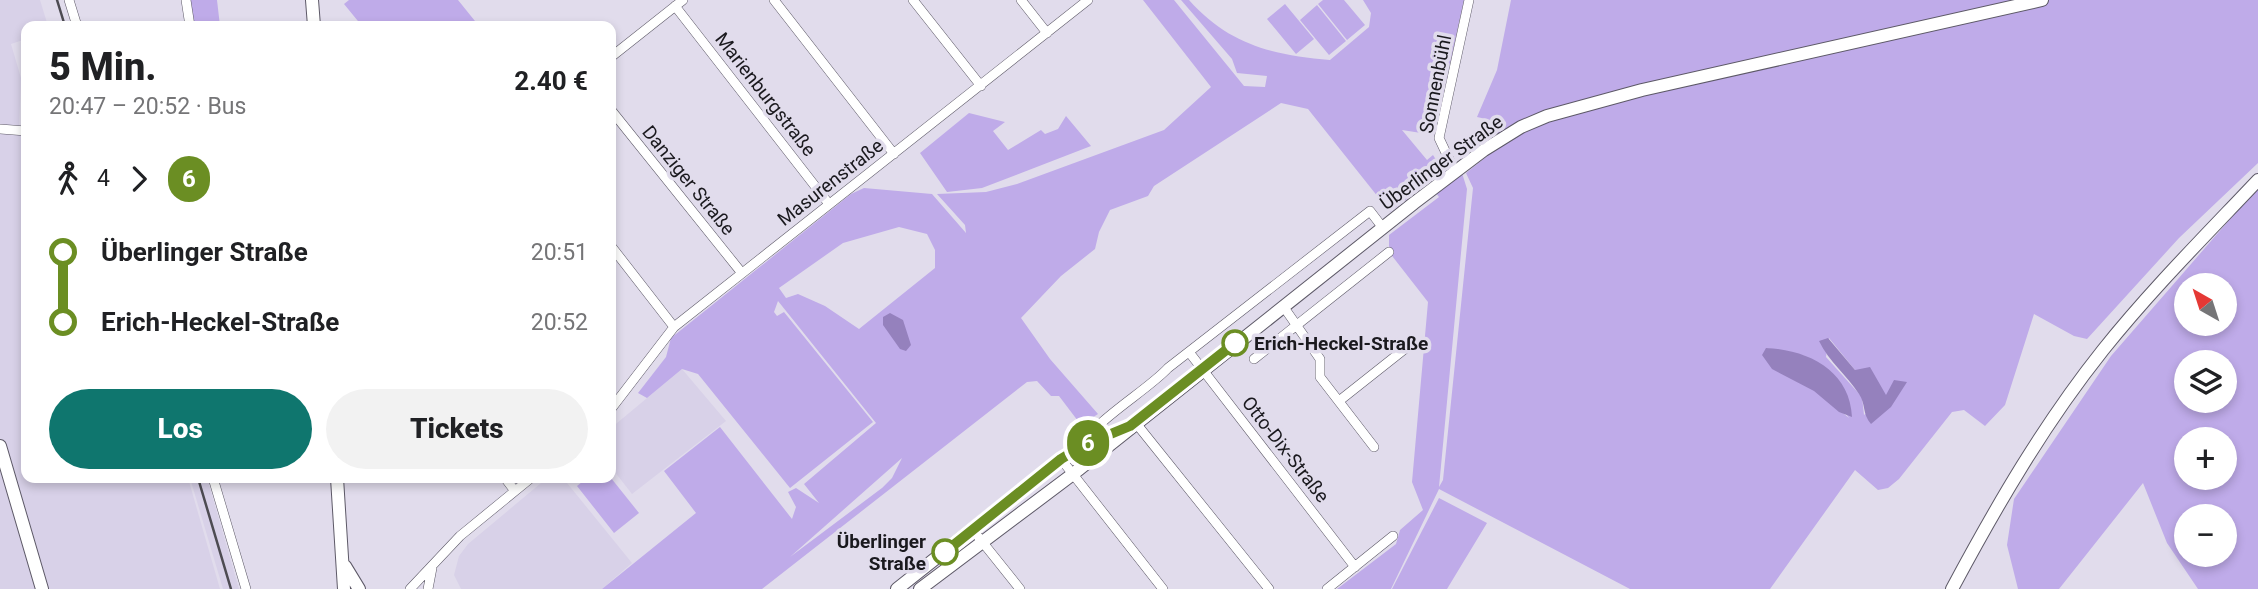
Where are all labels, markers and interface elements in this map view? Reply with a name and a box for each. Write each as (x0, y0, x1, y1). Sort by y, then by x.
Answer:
street label: Marienburgstraße (710, 28, 821, 161)
street label: Sonnenbühl (1415, 33, 1456, 135)
text: 5 Min. (49, 45, 157, 89)
text: 2.40 € (514, 66, 588, 96)
text: 20:47 – 20:52 · Bus (49, 93, 246, 120)
street label: Überlinger Straße (1375, 110, 1507, 215)
street label: Danziger Straße (637, 121, 740, 240)
street label: Masurenstraße (773, 134, 888, 231)
icon: walk (49, 160, 87, 198)
icon: forward (120, 160, 158, 198)
text: 4 (97, 165, 110, 192)
text: 6 (182, 165, 196, 193)
text: Überlinger Straße (101, 237, 308, 267)
text: 20:51 (531, 239, 588, 266)
north arrow (2174, 273, 2236, 336)
map controls (2174, 273, 2237, 567)
text: Erich-Heckel-Straße (101, 307, 339, 337)
text: 20:52 (531, 309, 588, 336)
marker: Erich-Heckel-Straße (1222, 330, 1248, 356)
place label: Erich-Heckel-Straße (1254, 332, 1428, 355)
button: layers (2174, 350, 2237, 413)
button: Los (49, 389, 312, 469)
button: Tickets (326, 389, 588, 469)
street label: Otto-Dix-Straße (1237, 392, 1334, 507)
line badge: 6 (1065, 420, 1111, 466)
button: + (2174, 427, 2237, 490)
text: 6 (1081, 429, 1095, 457)
button: − (2174, 504, 2237, 567)
place label: Überlinger Straße (837, 530, 926, 575)
marker: Überlinger Straße (932, 539, 958, 565)

